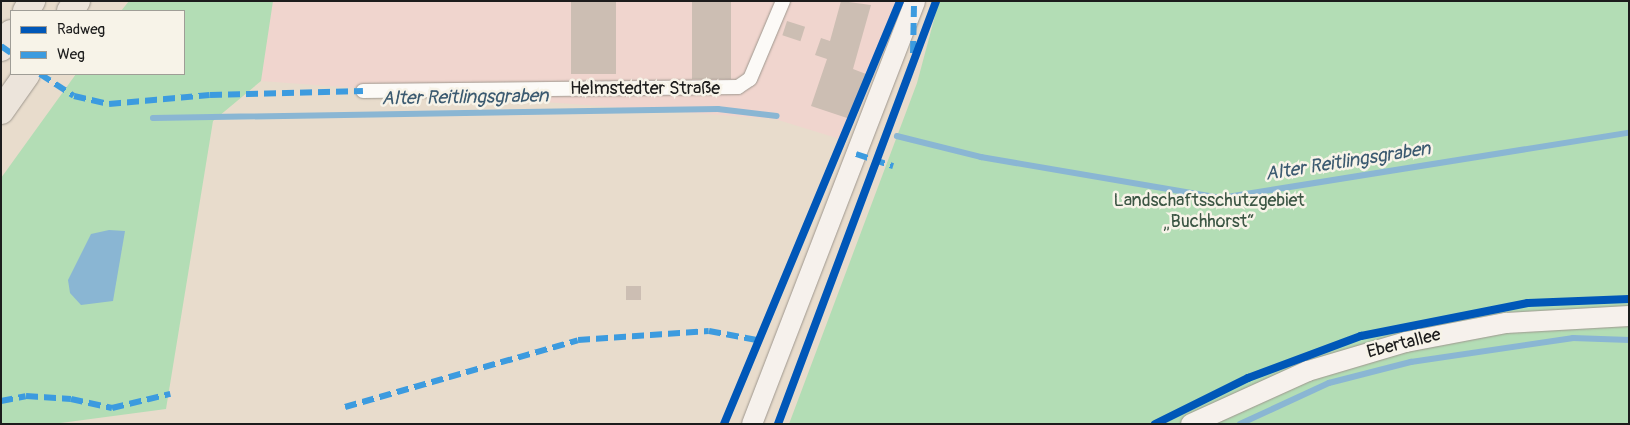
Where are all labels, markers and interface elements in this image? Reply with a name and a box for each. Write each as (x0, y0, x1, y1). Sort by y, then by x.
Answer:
legend (10, 10, 185, 75)
text: Radweg (57, 20, 105, 39)
text: Weg (57, 45, 85, 64)
street label: Helmstedter Straße (570, 78, 720, 100)
water label: Alter Reitlingsgraben (381, 85, 549, 111)
water label: Alter Reitlingsgraben (1264, 138, 1432, 186)
park label: Landschaftsschutzgebiet „Buchhorst“ (1113, 191, 1305, 233)
street label: Ebertallee (1365, 324, 1443, 364)

